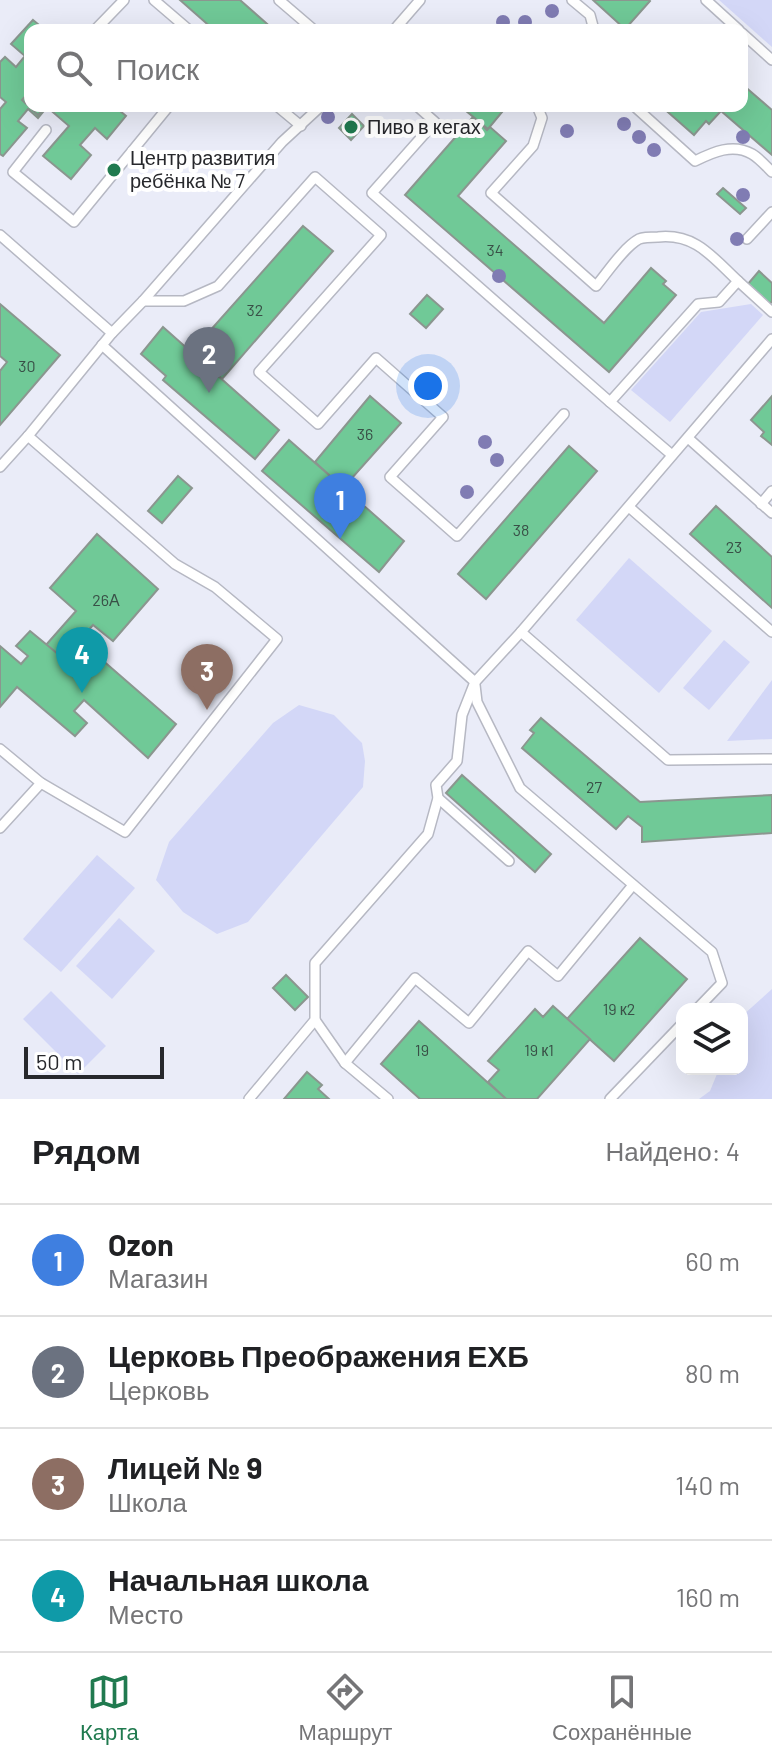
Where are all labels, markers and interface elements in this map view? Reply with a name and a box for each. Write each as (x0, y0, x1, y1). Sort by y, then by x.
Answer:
search box (24, 24, 748, 112)
icon: search (52, 46, 96, 90)
text: Поиск (116, 50, 199, 86)
place label: Пиво в кегах (367, 114, 481, 138)
marker: Пиво в кегах (342, 118, 360, 136)
place label: Центр развития ребёнка № 7 (130, 145, 275, 192)
marker: Центр развития ребёнка № 7 (105, 161, 123, 179)
house number: 34 (486, 240, 504, 259)
house number: 32 (247, 300, 263, 319)
pin: 2 (183, 327, 235, 393)
house number: 30 (18, 356, 36, 375)
your location (408, 366, 448, 406)
house number: 36 (357, 424, 373, 443)
pin: 1 (314, 473, 366, 539)
house number: 38 (513, 520, 529, 539)
house number: 23 (726, 537, 742, 556)
house number: 26А (92, 590, 120, 609)
pin: 4 (56, 627, 108, 693)
pin: 3 (181, 644, 233, 710)
house number: 27 (586, 777, 602, 796)
house number: 19 к2 (603, 999, 635, 1018)
map controls (676, 1003, 748, 1075)
button: layers (676, 1003, 748, 1075)
house number: 19 (415, 1040, 429, 1059)
house number: 19 к1 (524, 1040, 554, 1059)
scale bar (24, 1043, 164, 1079)
text: 50 m (36, 1048, 82, 1074)
text: Рядом (32, 1130, 141, 1171)
text: Найдено: 4 (605, 1135, 740, 1166)
text: Ozon (108, 1226, 174, 1262)
text: 1 (53, 1245, 63, 1276)
text: 60 m (685, 1245, 740, 1276)
text: Магазин (108, 1262, 208, 1293)
text: Церковь Преображения ЕХБ (108, 1337, 529, 1373)
text: 2 (51, 1357, 65, 1388)
text: 80 m (685, 1357, 740, 1388)
text: Церковь (108, 1374, 210, 1405)
text: Лицей № 9 (108, 1449, 262, 1485)
text: 3 (51, 1469, 65, 1500)
text: 140 m (675, 1469, 740, 1500)
text: Школа (108, 1486, 187, 1517)
text: Начальная школа (108, 1561, 368, 1597)
text: 4 (50, 1581, 66, 1612)
text: 160 m (676, 1581, 740, 1612)
text: Место (108, 1598, 184, 1629)
tab: Карта (80, 1670, 139, 1746)
tab: Маршрут (299, 1670, 392, 1746)
tab: Сохранённые (552, 1670, 692, 1746)

